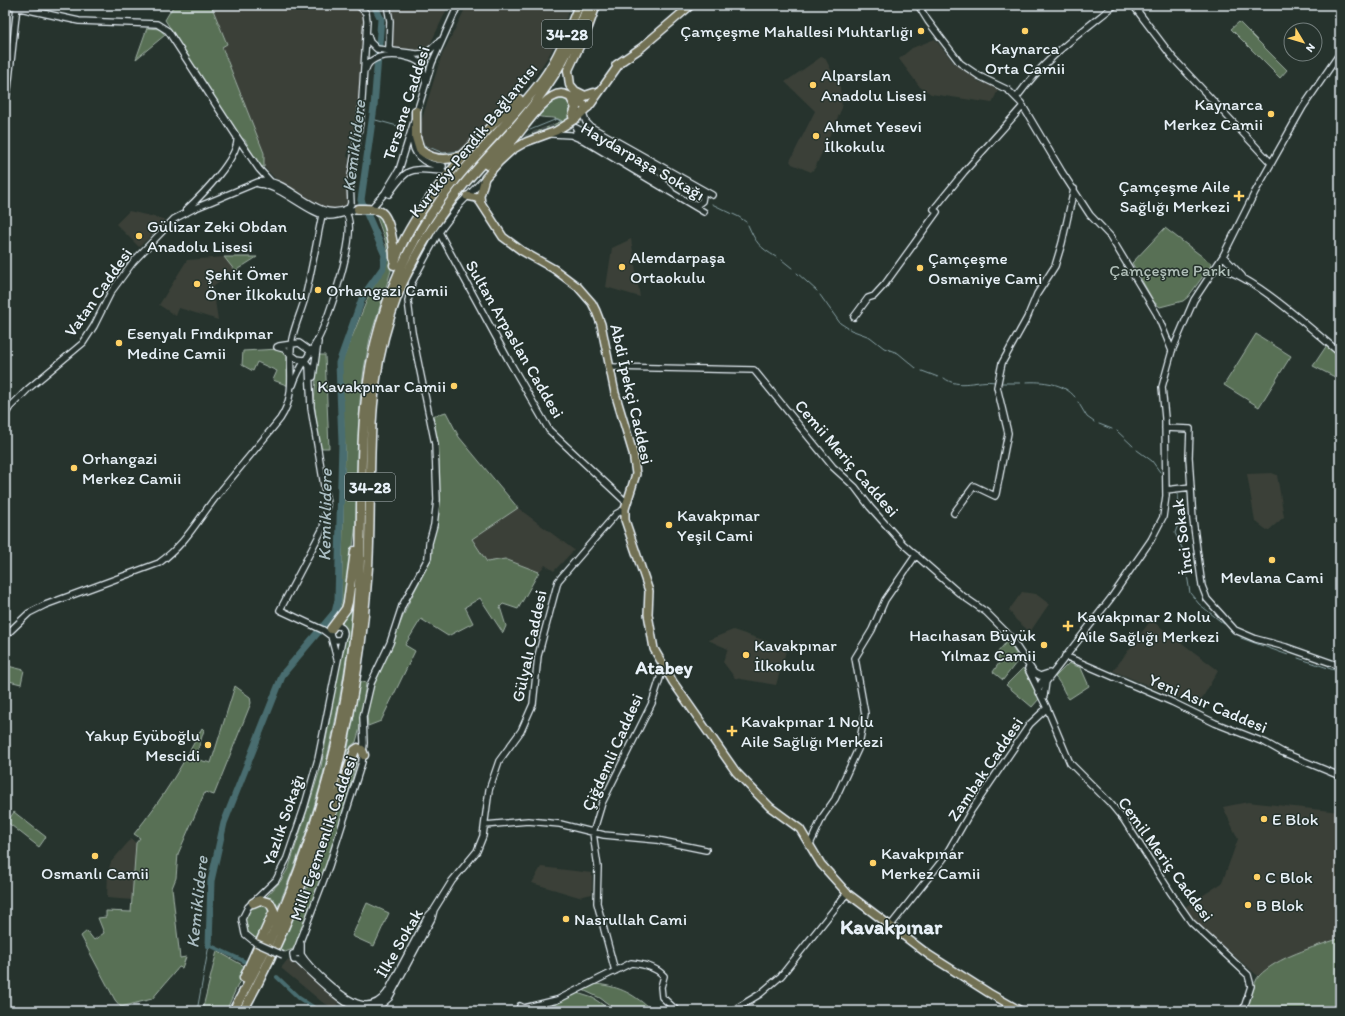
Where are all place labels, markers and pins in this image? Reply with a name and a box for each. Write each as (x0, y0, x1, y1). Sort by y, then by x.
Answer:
place label: Çamçeşme Mahallesi Muhtarlığı (680, 21, 913, 41)
marker: Çamçeşme Mahallesi Muhtarlığı (916, 26, 926, 36)
marker: Kaynarca Orta Camii (1020, 26, 1030, 36)
place label: Kaynarca Orta Camii (985, 38, 1065, 78)
place label: Alparslan Anadolu Lisesi (821, 65, 927, 105)
marker: Alparslan Anadolu Lisesi (808, 80, 818, 90)
place label: Kaynarca Merkez Camii (1164, 94, 1263, 134)
marker: Kaynarca Merkez Camii (1266, 109, 1276, 119)
place label: Ahmet Yesevi İlkokulu (824, 116, 922, 156)
marker: Ahmet Yesevi İlkokulu (811, 131, 821, 141)
place label: Çamçeşme Aile Sağlığı Merkezi (1118, 176, 1230, 216)
marker: Çamçeşme Aile Sağlığı Merkezi (1233, 190, 1245, 202)
place label: Gülizar Zeki Obdan Anadolu Lisesi (147, 216, 288, 256)
marker: Gülizar Zeki Obdan Anadolu Lisesi (134, 231, 144, 241)
place label: Alemdarpaşa Ortaokulu (630, 247, 726, 287)
place label: Çamçeşme Osmaniye Cami (928, 248, 1042, 288)
marker: Alemdarpaşa Ortaokulu (617, 262, 627, 272)
marker: Çamçeşme Osmaniye Cami (915, 263, 925, 273)
place label: Şehit Ömer Öner İlkokulu (205, 264, 307, 304)
marker: Şehit Ömer Öner İlkokulu (192, 279, 202, 289)
place label: Orhangazi Camii (326, 280, 448, 300)
marker: Orhangazi Camii (313, 285, 323, 295)
place label: Esenyalı Fındıkpınar Medine Camii (127, 323, 273, 363)
marker: Esenyalı Fındıkpınar Medine Camii (114, 338, 124, 348)
place label: Kavakpınar Camii (317, 376, 446, 396)
marker: Kavakpınar Camii (449, 381, 459, 391)
place label: Orhangazi Merkez Camii (82, 448, 181, 488)
marker: Orhangazi Merkez Camii (69, 463, 79, 473)
place label: Kavakpınar Yeşil Cami (677, 505, 760, 545)
marker: Kavakpınar Yeşil Cami (664, 520, 674, 530)
marker: Mevlana Cami (1267, 555, 1277, 565)
place label: Mevlana Cami (1220, 567, 1324, 587)
place label: Kavakpınar 2 Nolu Aile Sağlığı Merkezi (1077, 606, 1219, 646)
marker: Kavakpınar 2 Nolu Aile Sağlığı Merkezi (1062, 620, 1074, 632)
place label: Hacıhasan Büyük Yılmaz Camii (909, 625, 1036, 665)
place label: Kavakpınar İlkokulu (754, 635, 837, 675)
marker: Hacıhasan Büyük Yılmaz Camii (1039, 640, 1049, 650)
marker: Kavakpınar İlkokulu (741, 650, 751, 660)
place label: Kavakpınar 1 Nolu Aile Sağlığı Merkezi (741, 711, 883, 751)
place label: Yakup Eyüboğlu Mescidi (85, 725, 200, 765)
marker: Kavakpınar 1 Nolu Aile Sağlığı Merkezi (726, 725, 738, 737)
marker: Yakup Eyüboğlu Mescidi (203, 740, 213, 750)
place label: E Blok (1272, 809, 1319, 829)
marker: E Blok (1259, 814, 1269, 824)
place label: Kavakpınar Merkez Camii (881, 843, 980, 883)
marker: Osmanlı Camii (90, 851, 100, 861)
marker: Kavakpınar Merkez Camii (868, 858, 878, 868)
place label: Osmanlı Camii (41, 863, 149, 883)
place label: C Blok (1265, 867, 1313, 887)
marker: C Blok (1252, 872, 1262, 882)
place label: B Blok (1256, 895, 1304, 915)
marker: B Blok (1243, 900, 1253, 910)
place label: Nasrullah Cami (574, 909, 687, 929)
marker: Nasrullah Cami (561, 914, 571, 924)

